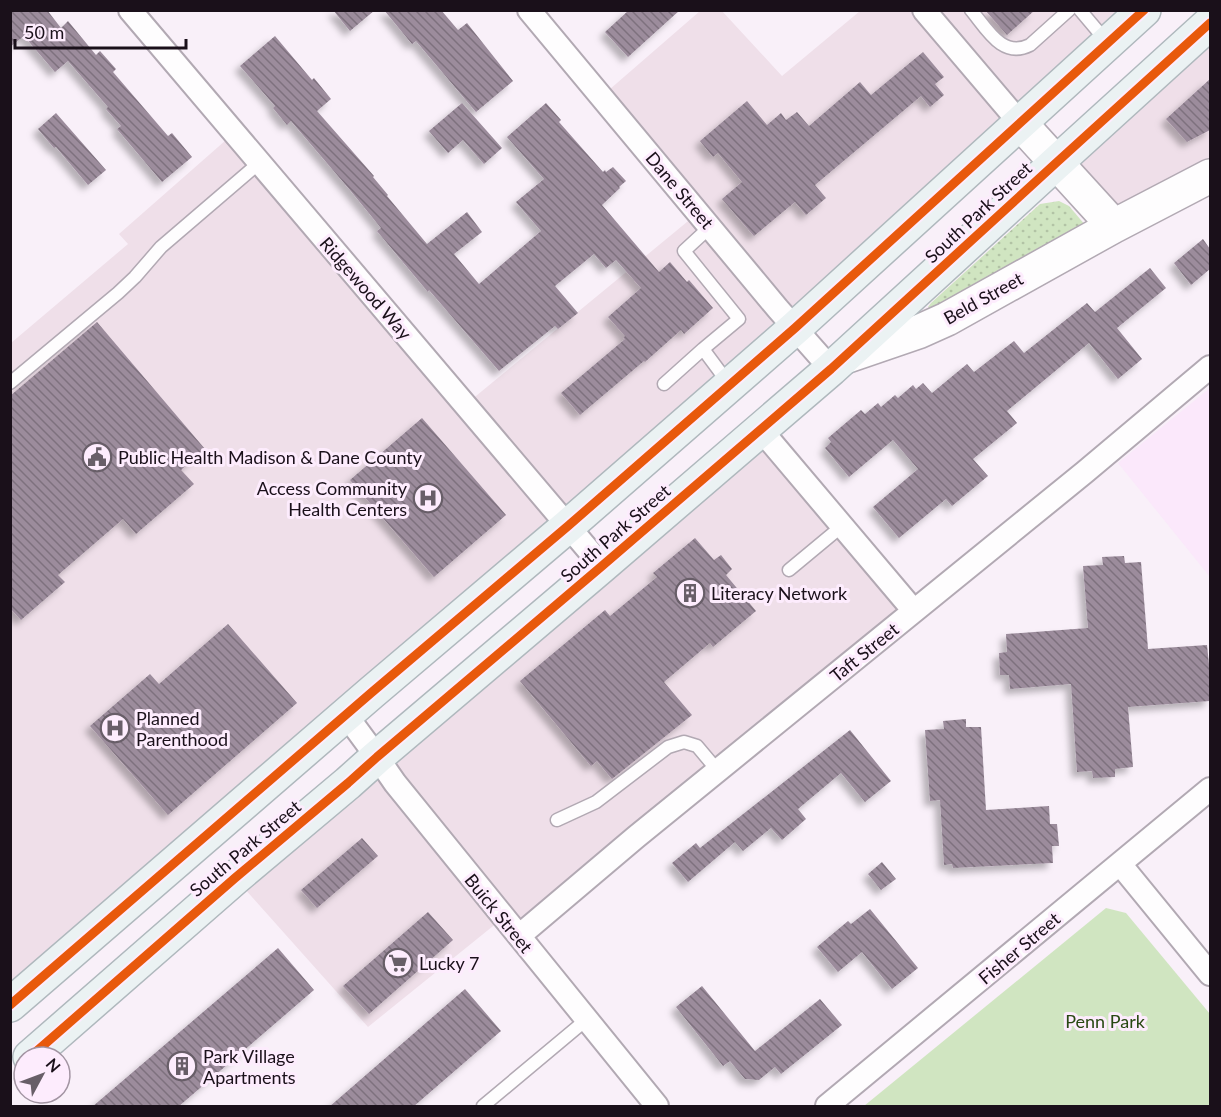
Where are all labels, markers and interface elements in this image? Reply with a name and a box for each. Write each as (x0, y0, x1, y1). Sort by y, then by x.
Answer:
scale bar (15, 12, 186, 50)
text: 50 m (24, 21, 64, 43)
street label: Dane Street (641, 147, 719, 233)
street label: South Park Street (920, 156, 1036, 267)
street label: Ridgewood Way (315, 232, 417, 344)
street label: Beld Street (939, 267, 1027, 329)
public building icon: Public Health Madison & Dane County (81, 441, 113, 473)
place label: Public Health Madison & Dane County (118, 446, 423, 468)
place label: Access Community Health Centers (257, 477, 408, 520)
street label: South Park Street (556, 479, 675, 587)
hospital icon: Access Community Health Centers (412, 482, 444, 514)
building icon: Literacy Network (674, 577, 706, 609)
place label: Literacy Network (711, 582, 848, 604)
street label: Taft Street (825, 617, 903, 686)
place label: Planned Parenthood (136, 707, 228, 750)
hospital icon: Planned Parenthood (99, 712, 131, 744)
street label: South Park Street (185, 795, 305, 901)
street label: Buick Street (460, 869, 538, 957)
street label: Fisher Street (974, 907, 1065, 989)
supermarket icon: Lucky 7 (382, 947, 414, 979)
place label: Lucky 7 (419, 952, 479, 974)
park label: Penn Park (1065, 1010, 1146, 1032)
north arrow (12, 1045, 72, 1105)
place label: Park Village Apartments (203, 1045, 296, 1088)
building icon: Park Village Apartments (166, 1050, 198, 1082)
text: N (42, 1054, 65, 1076)

